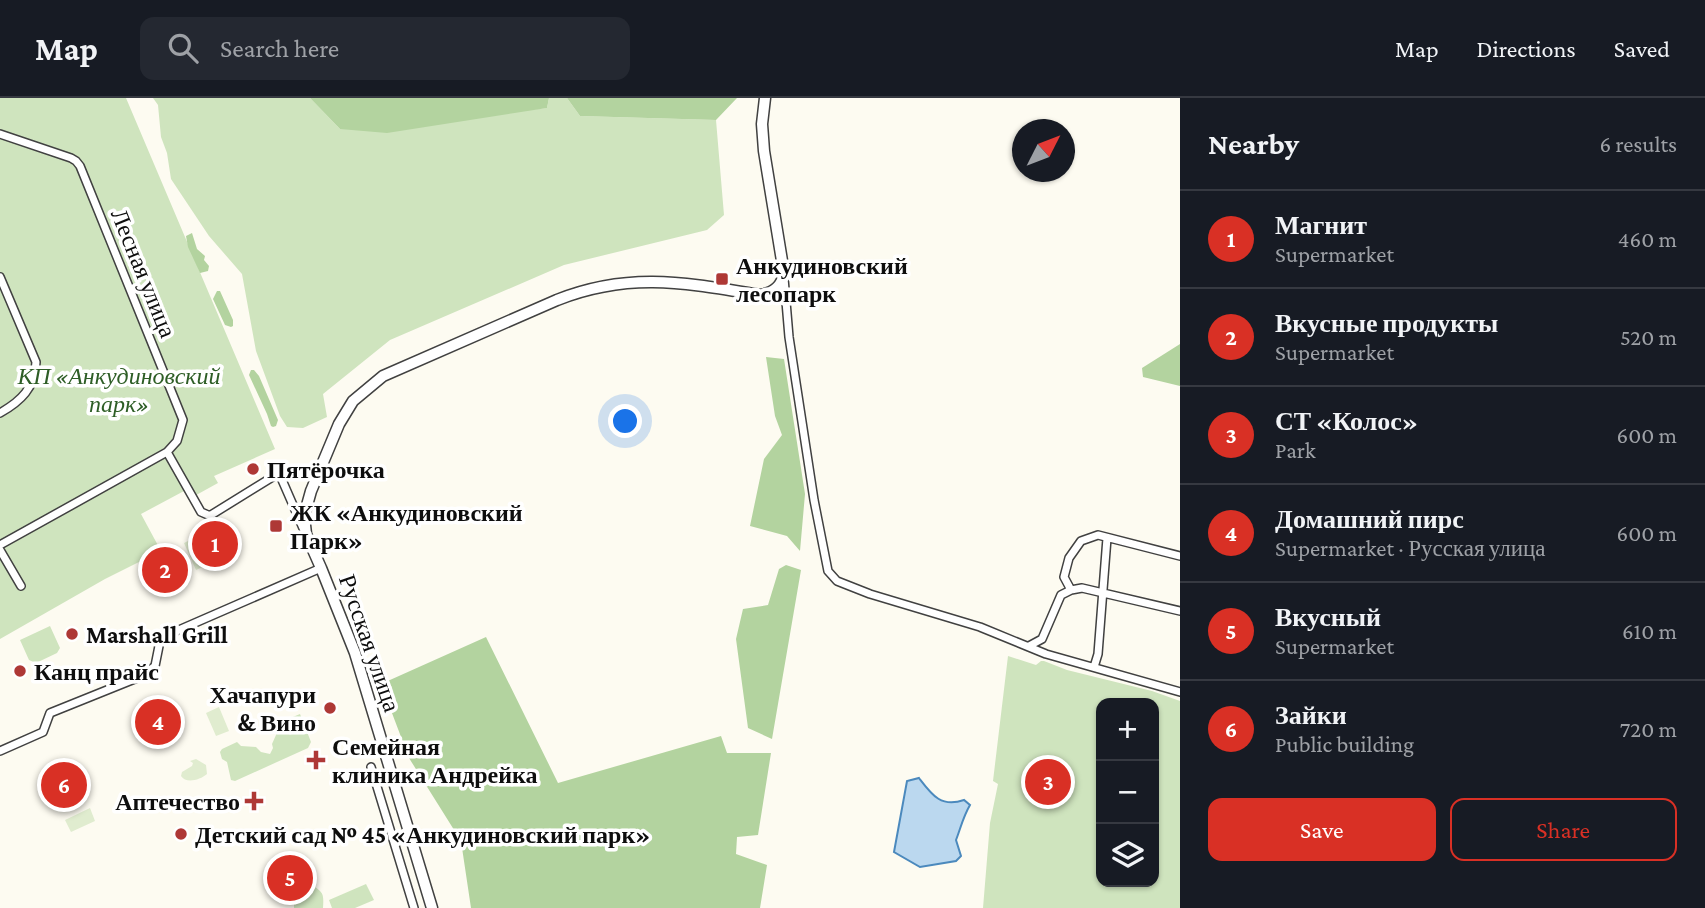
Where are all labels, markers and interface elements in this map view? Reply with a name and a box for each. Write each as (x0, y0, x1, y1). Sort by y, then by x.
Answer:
search box (140, 17, 630, 80)
icon: search (164, 29, 202, 67)
text: Map (35, 30, 98, 67)
text: Search here (220, 34, 339, 63)
text: Map (1395, 35, 1439, 62)
text: Directions (1477, 35, 1576, 62)
text: Saved (1614, 35, 1670, 62)
north arrow (1012, 119, 1075, 182)
text: Nearby (1208, 127, 1299, 160)
text: 6 results (1600, 131, 1677, 157)
street label: Лесная улица (106, 205, 182, 342)
text: Магнит (1275, 211, 1367, 240)
text: 1 (1227, 226, 1235, 252)
text: 460 m (1618, 226, 1677, 252)
text: Supermarket (1275, 241, 1394, 267)
place label: Анкудиновский лесопарк (736, 252, 908, 307)
marker: Анкудиновский лесопарк (714, 271, 730, 287)
text: Вкусные продукты (1275, 309, 1498, 338)
text: 2 (1225, 324, 1237, 350)
text: 520 m (1620, 324, 1677, 350)
text: Supermarket (1275, 339, 1394, 365)
park label: КП «Анкудиновский парк» (16, 362, 221, 417)
your location (608, 404, 642, 438)
text: СТ «Колос» (1275, 407, 1418, 436)
text: 3 (1225, 422, 1237, 448)
text: 600 m (1617, 422, 1677, 448)
text: Park (1275, 437, 1316, 463)
place label: Пятёрочка (267, 456, 385, 483)
marker: Пятёрочка (245, 461, 261, 477)
place label: ЖК «Анкудиновский Парк» (290, 499, 523, 554)
text: Домашний пирс (1275, 505, 1464, 534)
pin: 1 (192, 518, 238, 570)
marker: ЖК «Анкудиновский Парк» (268, 518, 284, 534)
text: 4 (1225, 520, 1237, 546)
text: 600 m (1617, 520, 1677, 546)
text: Supermarket · Русская улица (1275, 535, 1546, 561)
pin: 2 (142, 544, 188, 596)
street label: Русская улица (334, 571, 406, 716)
text: Вкусный (1275, 603, 1381, 632)
text: 5 (1225, 618, 1237, 644)
text: 610 m (1622, 618, 1677, 644)
place label: Marshall Grill (86, 621, 228, 648)
marker: Marshall Grill (64, 626, 80, 642)
text: Supermarket (1275, 633, 1394, 659)
place label: Канц прайс (34, 658, 159, 685)
marker: Канц прайс (12, 663, 28, 679)
place label: Хачапури & Вино (209, 681, 316, 736)
pin: 4 (135, 696, 181, 748)
map controls (1096, 698, 1159, 887)
button: + (1096, 698, 1159, 761)
marker: Хачапури & Вино (322, 700, 338, 716)
text: Зайки (1275, 701, 1347, 730)
text: 6 (1225, 716, 1237, 742)
text: 720 m (1620, 716, 1677, 742)
text: Public building (1275, 731, 1414, 757)
place label: Семейная клиника Андрейка (332, 733, 537, 788)
marker: Семейная клиника Андрейка (306, 750, 326, 770)
pin: 3 (1025, 756, 1071, 808)
pin: 6 (41, 759, 87, 811)
button: − (1096, 761, 1159, 824)
place label: Аптечество (115, 788, 240, 815)
marker: Аптечество (246, 793, 262, 809)
button: Save (1208, 798, 1436, 861)
button: Share (1450, 798, 1677, 861)
place label: Детский сад № 45 «Анкудиновский парк» (195, 821, 650, 848)
button: layers (1096, 824, 1159, 887)
marker: Детский сад № 45 «Анкудиновский парк» (173, 826, 189, 842)
pin: 5 (267, 852, 313, 904)

